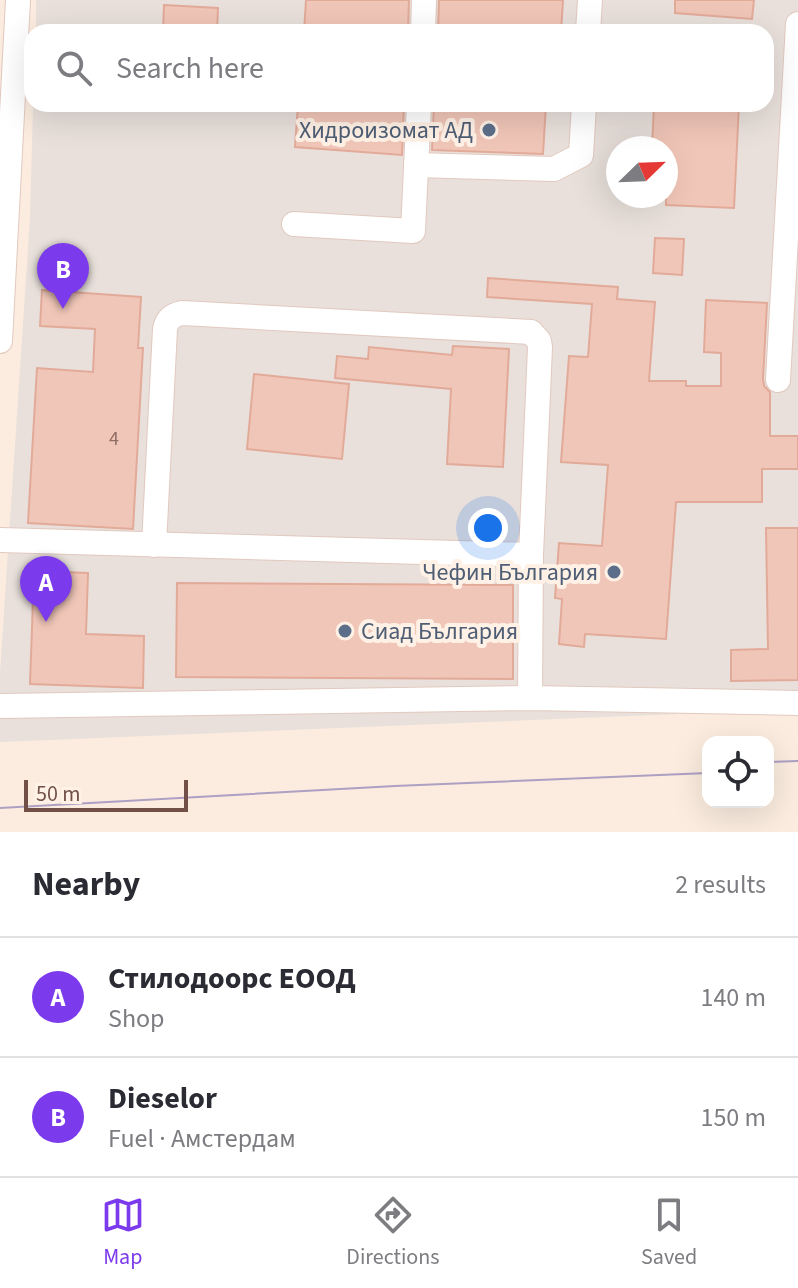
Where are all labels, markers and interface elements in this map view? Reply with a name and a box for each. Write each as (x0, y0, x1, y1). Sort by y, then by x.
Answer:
search box (24, 24, 774, 112)
icon: search (52, 46, 96, 90)
text: Search here (116, 47, 264, 90)
place label: Хидроизомат АД (299, 113, 473, 148)
marker: Хидроизомат АД (480, 121, 498, 139)
north arrow (606, 136, 678, 208)
pin: B (37, 243, 89, 309)
house number: 4 (109, 425, 119, 453)
your location (468, 508, 508, 548)
place label: Чефин България (422, 555, 598, 590)
pin: A (20, 556, 72, 622)
marker: Чефин България (605, 563, 623, 581)
place label: Сиад България (361, 614, 518, 649)
marker: Сиад България (336, 622, 354, 640)
map controls (702, 736, 774, 808)
button: locate (702, 736, 774, 808)
scale bar (24, 776, 188, 812)
text: 50 m (36, 778, 81, 810)
text: Nearby (32, 860, 140, 909)
text: 2 results (675, 866, 766, 903)
text: Стилодоорс ЕООД (108, 957, 356, 1000)
text: A (51, 979, 65, 1016)
text: 140 m (700, 979, 766, 1016)
text: Shop (108, 1000, 165, 1037)
text: Dieselor (108, 1077, 217, 1120)
text: B (50, 1099, 66, 1136)
text: 150 m (700, 1099, 766, 1136)
text: Fuel · Амстердам (108, 1120, 296, 1157)
tab: Map (101, 1193, 145, 1273)
tab: Directions (346, 1193, 439, 1273)
tab: Saved (641, 1193, 697, 1273)

